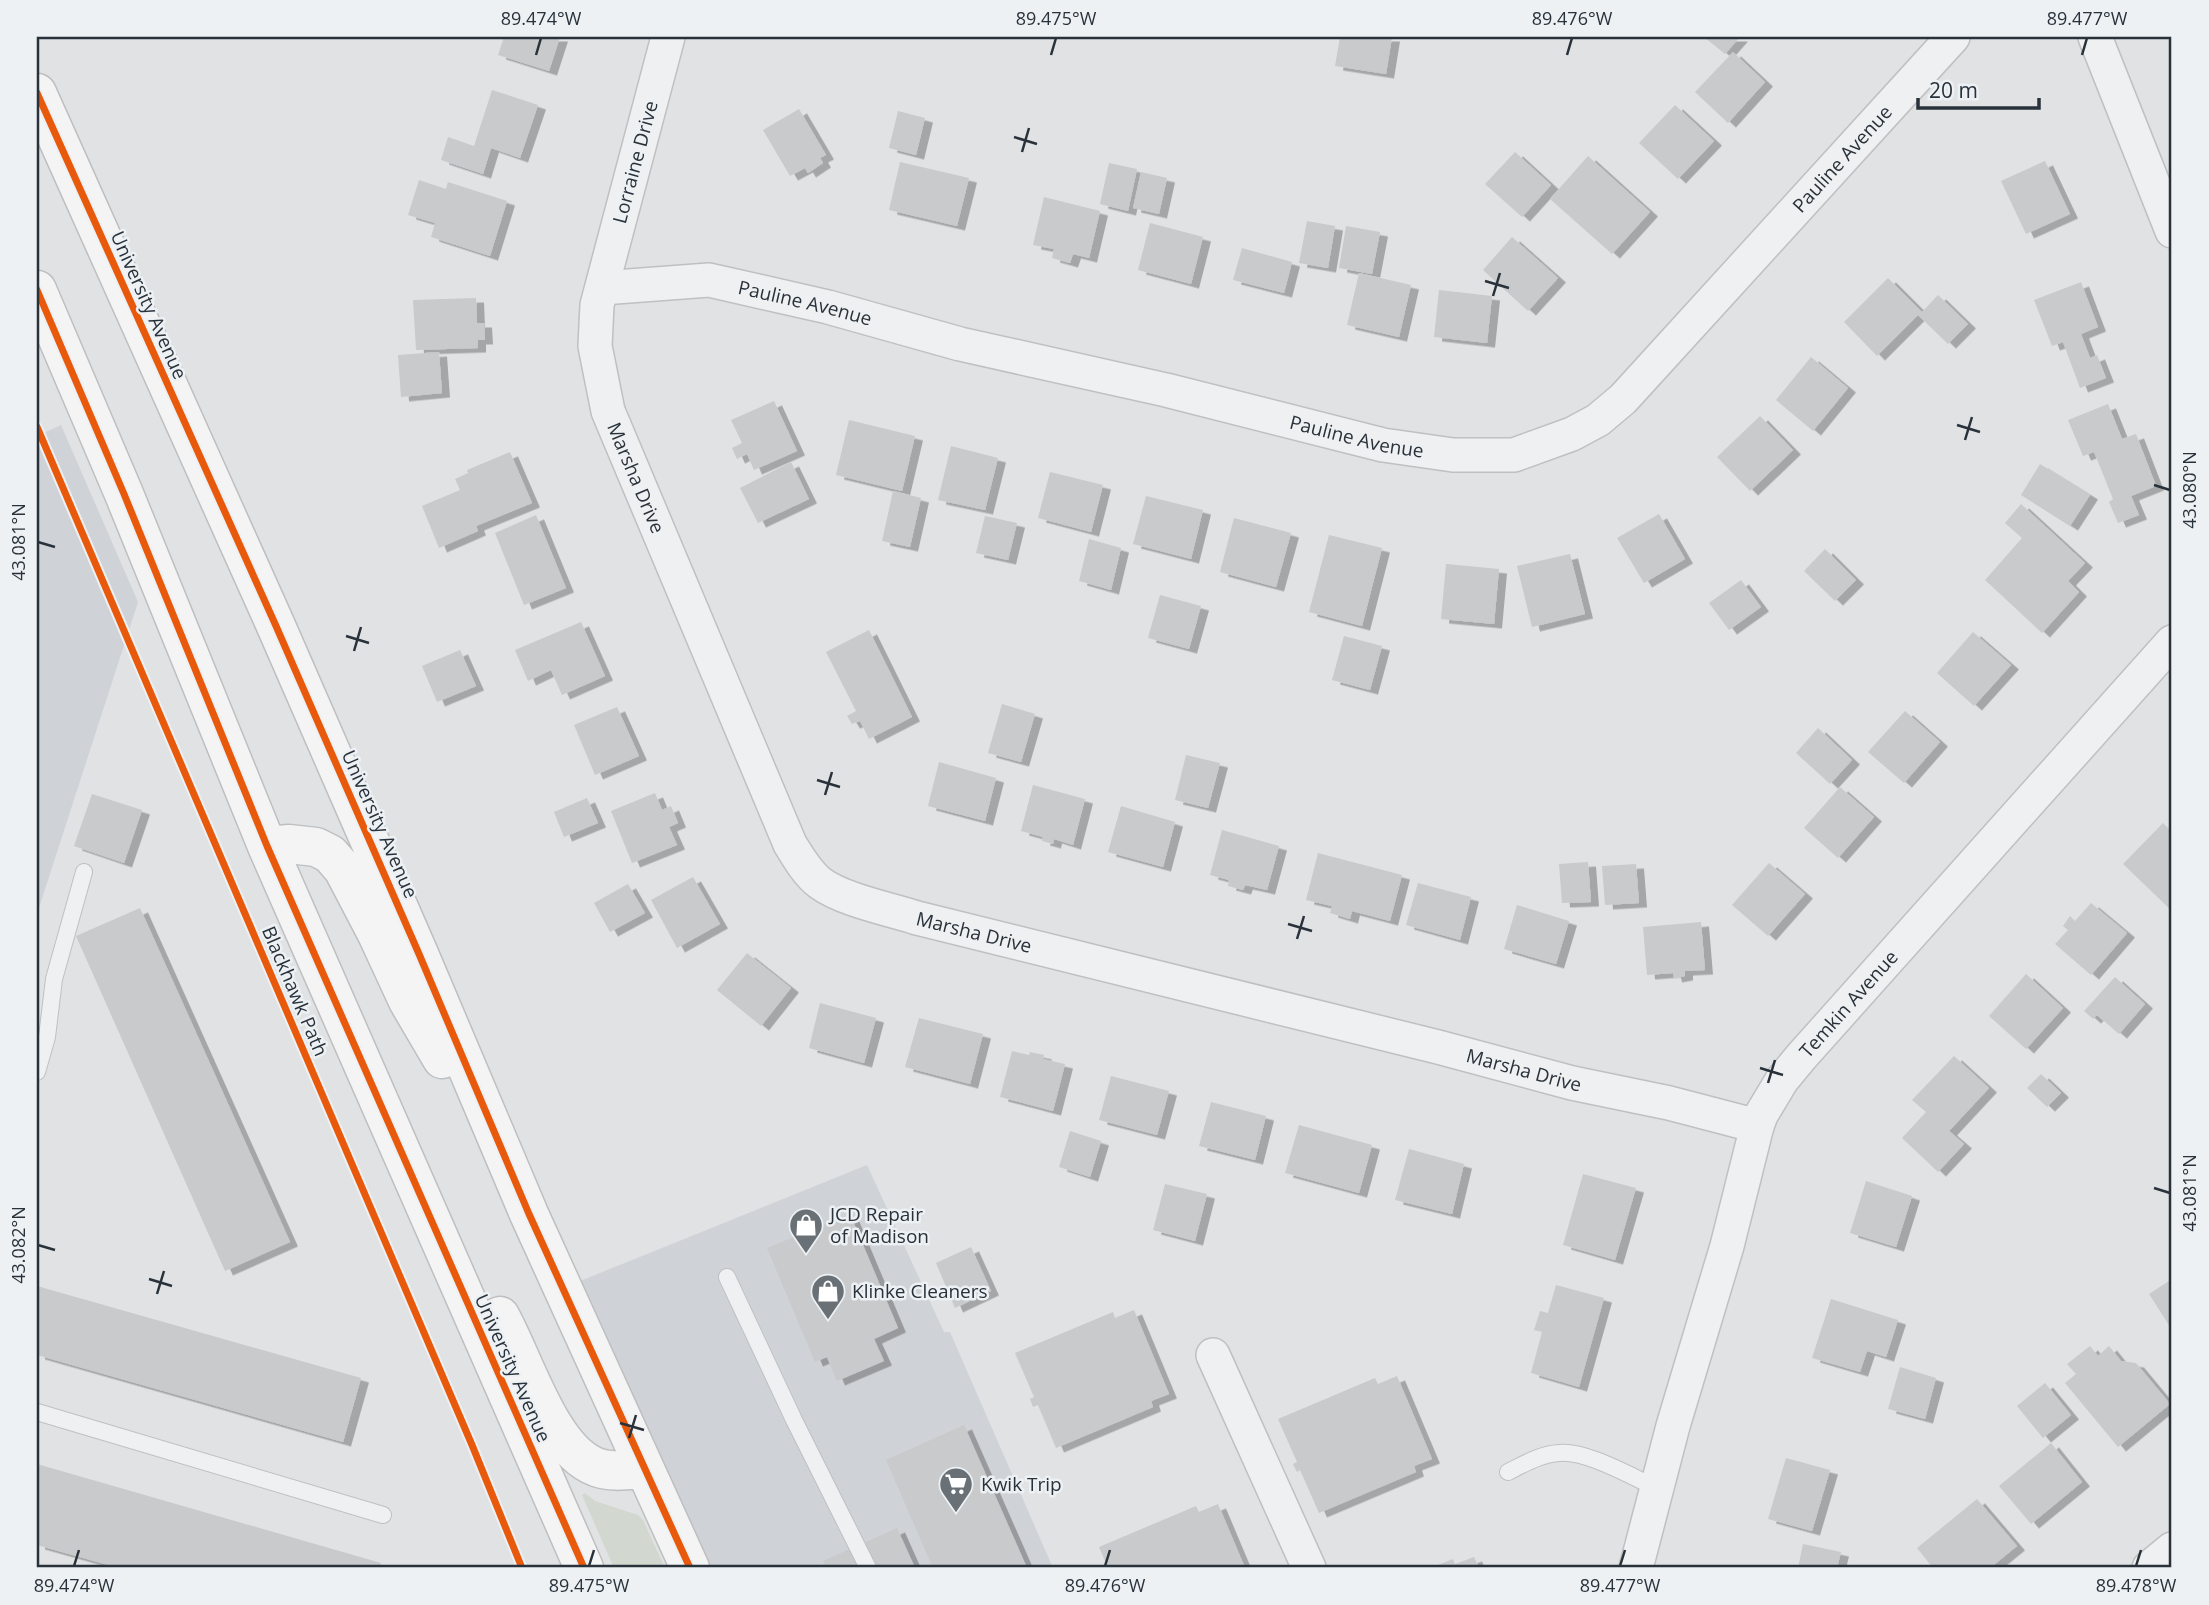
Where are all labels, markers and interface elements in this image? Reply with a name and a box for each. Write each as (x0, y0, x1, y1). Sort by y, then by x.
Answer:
text: 89.474°W (501, 6, 582, 30)
text: 89.475°W (1016, 6, 1097, 30)
text: 89.476°W (1532, 6, 1613, 30)
text: 89.477°W (2047, 6, 2128, 30)
scale bar (1918, 66, 2039, 110)
text: 20 m (1929, 76, 1978, 104)
street label: Lorraine Drive (606, 98, 664, 226)
street label: Pauline Avenue (1786, 99, 1898, 218)
street label: University Avenue (105, 227, 193, 383)
street label: Pauline Avenue (736, 274, 875, 332)
street label: Pauline Avenue (1287, 409, 1425, 464)
street label: Marsha Drive (601, 418, 671, 537)
text: 43.080°N (2177, 451, 2201, 529)
text: 43.081°N (6, 503, 30, 581)
street label: University Avenue (336, 746, 424, 902)
street label: Marsha Drive (914, 905, 1034, 959)
street label: Blackhawk Path (256, 922, 334, 1060)
street label: Temkin Avenue (1793, 944, 1904, 1063)
street label: Marsha Drive (1463, 1042, 1584, 1098)
text: 43.081°N (2177, 1154, 2201, 1232)
place label: JCD Repair of Madison (828, 1201, 929, 1249)
text: 43.082°N (6, 1206, 30, 1284)
shop icon: JCD Repair of Madison (787, 1206, 825, 1255)
shop icon: Klinke Cleaners (809, 1272, 847, 1321)
place label: Klinke Cleaners (852, 1278, 988, 1304)
street label: University Avenue (469, 1290, 557, 1446)
supermarket icon: Kwik Trip (937, 1465, 975, 1514)
place label: Kwik Trip (981, 1471, 1062, 1497)
text: 89.474°W (34, 1573, 115, 1597)
text: 89.475°W (549, 1573, 630, 1597)
text: 89.476°W (1065, 1573, 1146, 1597)
text: 89.477°W (1580, 1573, 1661, 1597)
text: 89.478°W (2096, 1573, 2177, 1597)

